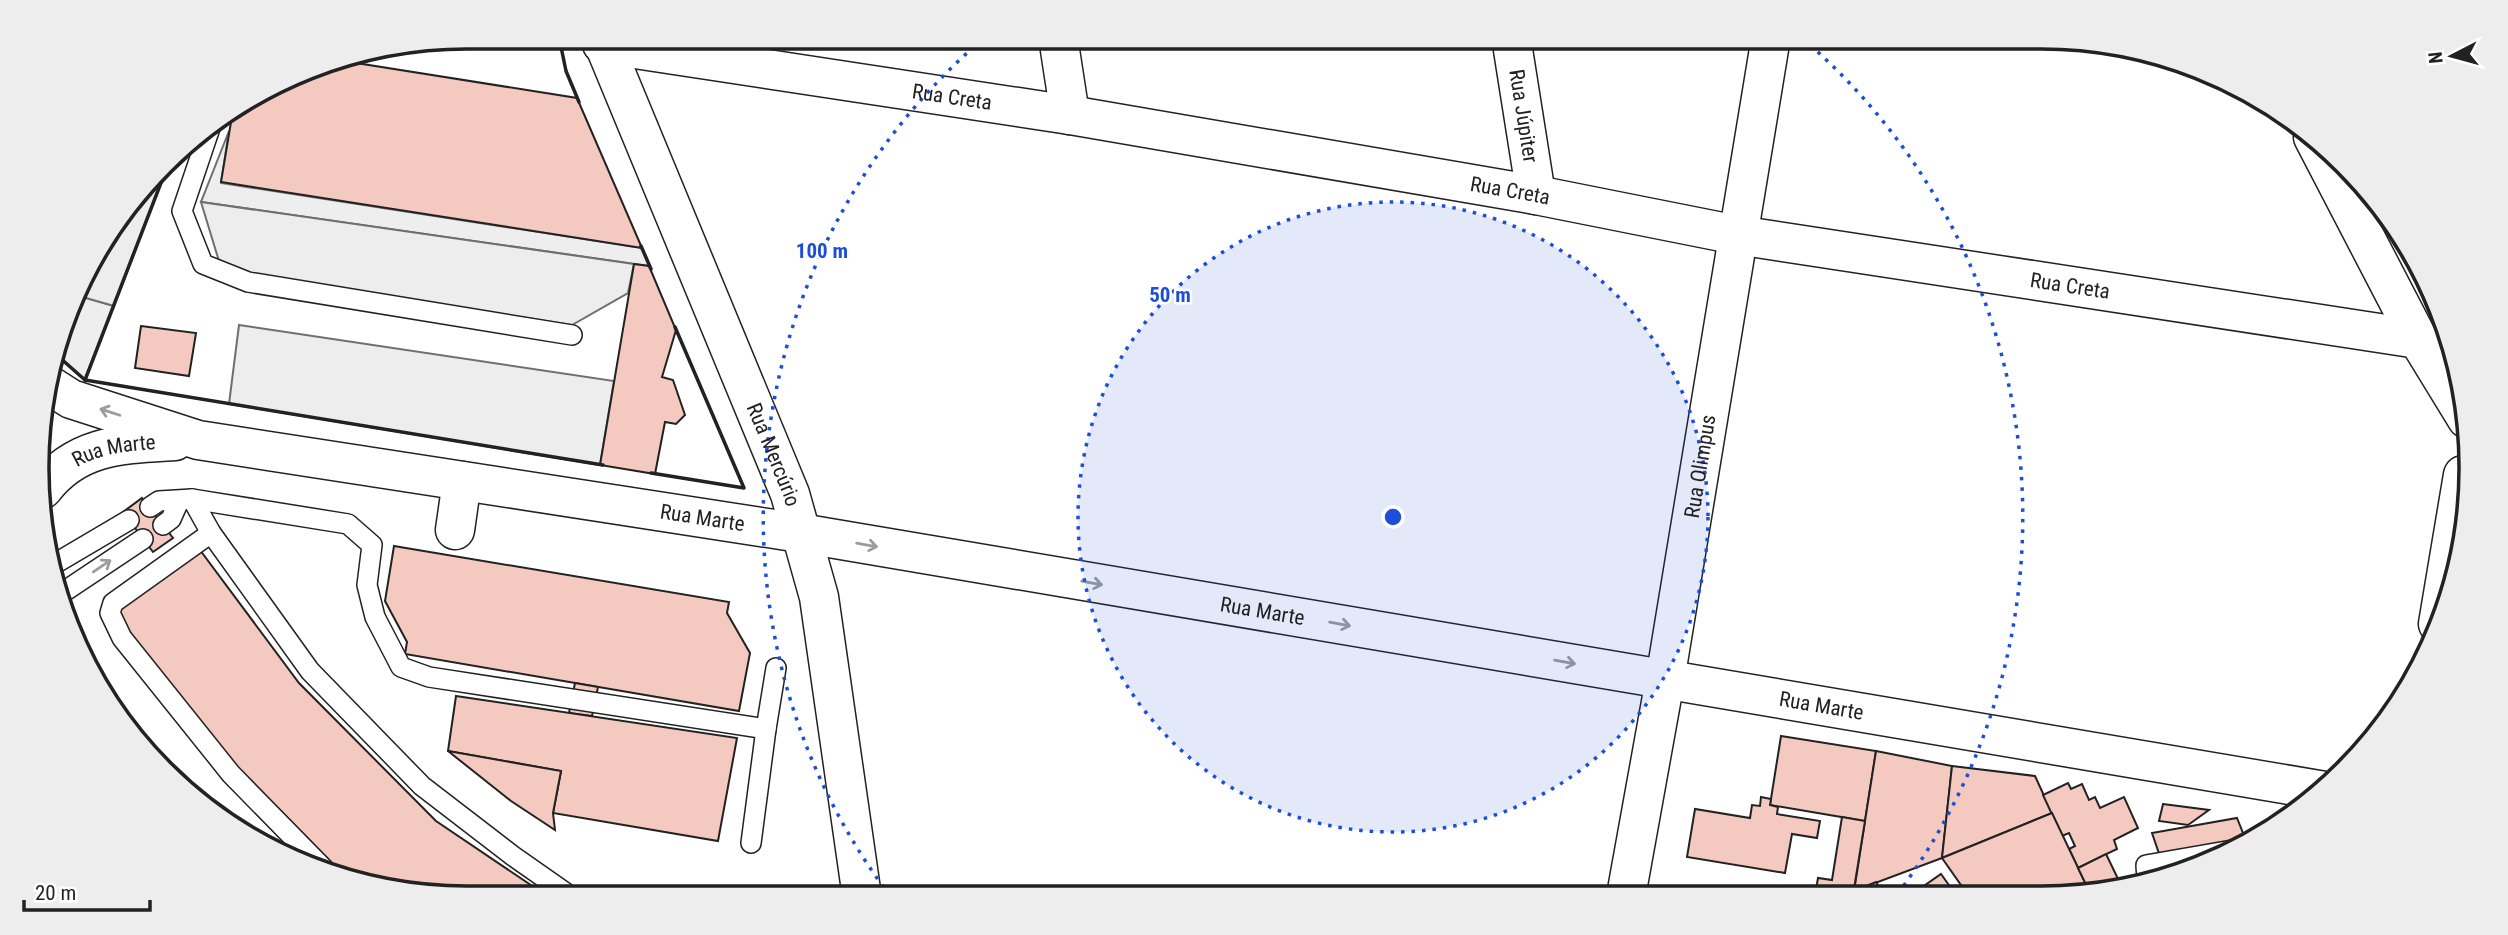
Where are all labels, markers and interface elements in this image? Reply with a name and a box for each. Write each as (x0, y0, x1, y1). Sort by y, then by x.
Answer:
north arrow (2417, 21, 2487, 91)
text: N (2424, 51, 2448, 65)
street label: Rua Júpiter (1504, 68, 1543, 164)
street label: Rua Creta (910, 79, 994, 115)
street label: Rua Creta (1469, 172, 1552, 210)
text: 100 m (796, 239, 848, 263)
street label: Rua Creta (2028, 268, 2112, 304)
text: 50 m (1149, 283, 1191, 307)
street label: Rua Mercúrio (742, 399, 805, 509)
one-way arrow (99, 404, 121, 417)
street label: Rua Olimpus (1680, 413, 1721, 520)
street label: Rua Marte (68, 430, 156, 472)
street label: Rua Marte (659, 500, 747, 536)
centre of rings (1381, 505, 1405, 529)
one-way arrow (856, 539, 878, 552)
one-way arrow (92, 559, 112, 573)
one-way arrow (1080, 576, 1103, 590)
street label: Rua Marte (1218, 592, 1307, 630)
one-way arrow (1328, 618, 1351, 631)
one-way arrow (1553, 656, 1576, 669)
street label: Rua Marte (1778, 687, 1866, 725)
scale bar (24, 869, 150, 913)
text: 20 m (35, 881, 76, 905)

